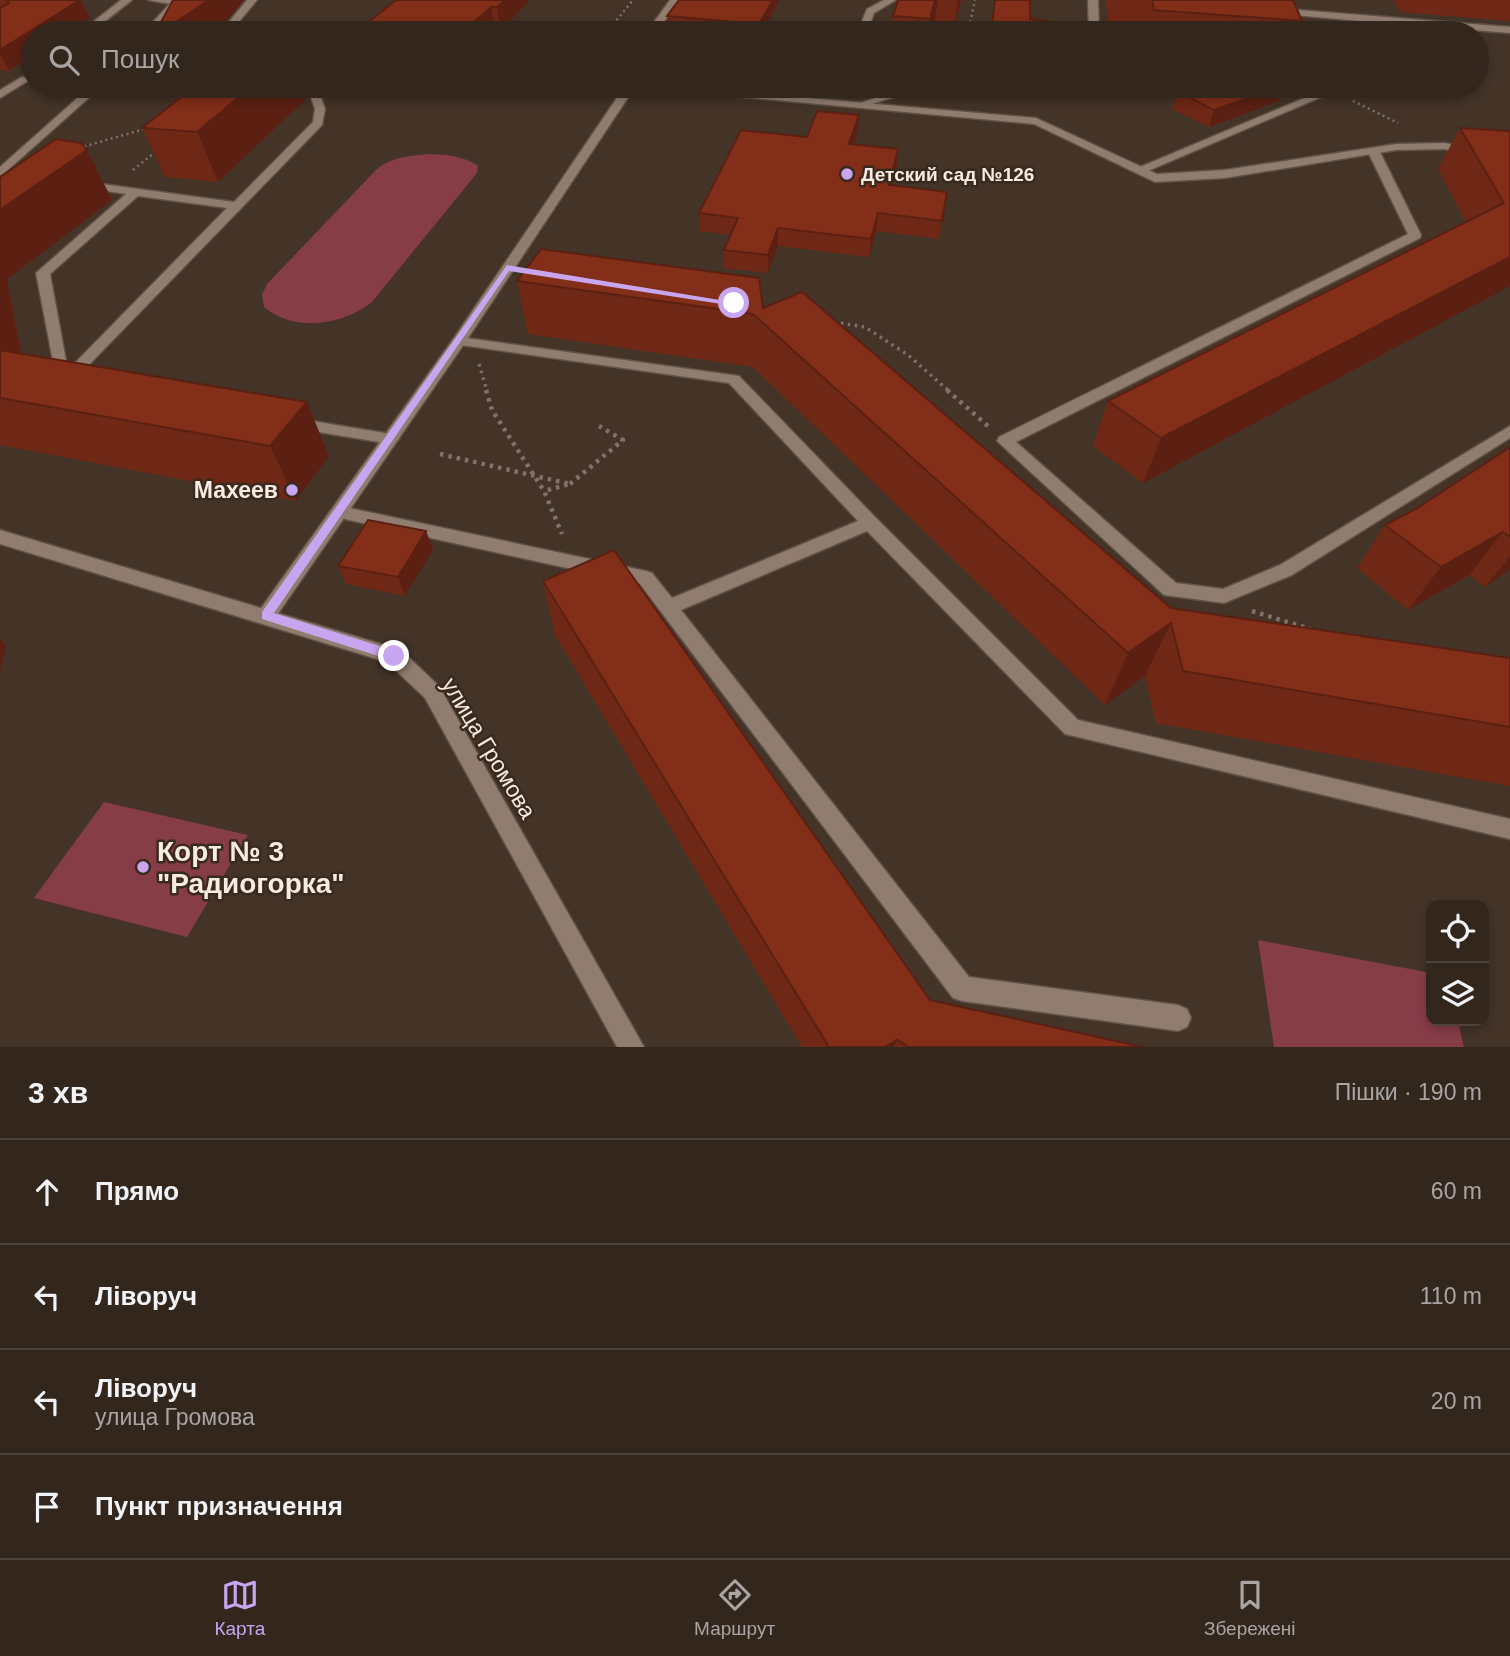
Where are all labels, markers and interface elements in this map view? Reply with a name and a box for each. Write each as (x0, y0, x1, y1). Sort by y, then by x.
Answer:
search box (21, 21, 1489, 98)
icon: search (45, 41, 83, 79)
text: Пошук (101, 44, 179, 74)
place label: Детский сад №126 (861, 164, 1034, 185)
marker: Детский сад №126 (839, 166, 855, 182)
route start (718, 287, 749, 318)
place label: Махеев (194, 477, 278, 503)
marker: Махеев (284, 482, 300, 498)
route end (378, 640, 409, 671)
street label: улица Громова (437, 673, 541, 823)
place label: Корт № 3 "Радиогорка" (157, 836, 345, 899)
marker: Корт № 3 "Радиогорка" (135, 859, 151, 875)
map controls (1426, 900, 1489, 1026)
button: locate (1426, 900, 1489, 963)
button: layers (1426, 963, 1489, 1026)
text: 3 хв (28, 1076, 88, 1109)
text: Пішки · 190 m (1335, 1079, 1482, 1105)
icon: ahead (28, 1173, 66, 1211)
text: Прямо (95, 1176, 179, 1206)
text: 60 m (1431, 1178, 1482, 1204)
icon: left (28, 1278, 66, 1316)
text: Ліворуч (95, 1281, 197, 1311)
text: 110 m (1420, 1283, 1482, 1309)
text: Ліворуч (95, 1373, 197, 1403)
icon: left (28, 1383, 66, 1421)
text: 20 m (1431, 1388, 1482, 1414)
text: улица Громова (95, 1404, 255, 1430)
icon: arrive (28, 1488, 66, 1526)
text: Пункт призначення (95, 1491, 343, 1521)
tab: Карта (214, 1576, 265, 1640)
tab: Маршрут (694, 1576, 775, 1640)
tab: Збережені (1204, 1576, 1296, 1640)

